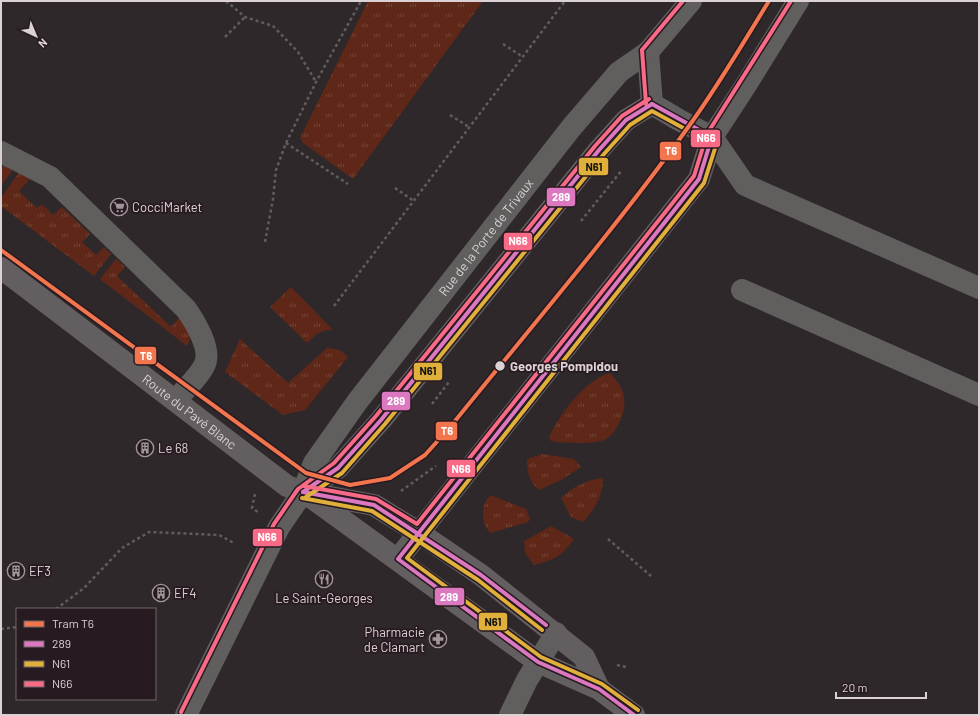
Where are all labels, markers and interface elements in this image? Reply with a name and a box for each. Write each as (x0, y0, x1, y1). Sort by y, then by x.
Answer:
north arrow (16, 16, 56, 56)
text: N (36, 36, 50, 51)
line badge: N66 (690, 129, 721, 148)
text: N66 (696, 131, 716, 144)
line badge: T6 (659, 141, 682, 161)
text: T6 (665, 144, 677, 157)
line badge: N61 (578, 157, 609, 176)
text: N61 (585, 160, 603, 173)
street label: Rue de la Porte de Trivaux (435, 175, 536, 299)
line badge: 289 (546, 187, 576, 207)
text: 289 (552, 190, 570, 203)
supermarket icon: CocciMarket (109, 197, 129, 217)
place label: CocciMarket (132, 199, 202, 215)
line badge: N66 (503, 232, 533, 251)
text: N66 (508, 234, 528, 247)
line badge: T6 (134, 346, 157, 365)
text: T6 (140, 349, 152, 362)
place label: Georges Pompidou (510, 358, 618, 374)
marker: Georges Pompidou (493, 359, 507, 373)
line badge: N61 (413, 362, 443, 381)
text: N61 (419, 364, 437, 377)
street label: Route du Pavé Blanc (139, 371, 240, 453)
line badge: 289 (381, 391, 411, 411)
text: 289 (387, 394, 405, 407)
line badge: T6 (435, 421, 458, 441)
text: T6 (441, 424, 453, 437)
building icon: Le 68 (135, 438, 155, 458)
place label: Le 68 (158, 440, 188, 456)
line badge: N66 (446, 459, 476, 478)
text: N66 (451, 462, 471, 475)
line badge: N66 (252, 528, 283, 547)
text: N66 (257, 530, 277, 543)
building icon: EF3 (6, 561, 26, 581)
place label: EF3 (29, 563, 51, 579)
restaurant icon: Le Saint-Georges (314, 569, 334, 589)
building icon: EF4 (151, 583, 171, 603)
place label: EF4 (174, 585, 196, 601)
line badge: 289 (434, 587, 465, 606)
place label: Le Saint-Georges (275, 590, 373, 606)
text: 289 (440, 590, 458, 603)
legend (16, 608, 156, 700)
line badge: N61 (478, 612, 508, 631)
text: N61 (484, 615, 502, 628)
text: Tram T6 (52, 616, 94, 630)
place label: Pharmacie de Clamart (364, 624, 425, 655)
pharmacy icon: Pharmacie de Clamart (428, 629, 448, 649)
text: 289 (52, 636, 71, 650)
text: N61 (52, 656, 70, 670)
scale bar (836, 674, 926, 700)
text: N66 (52, 676, 72, 690)
text: 20 m (842, 680, 868, 694)

